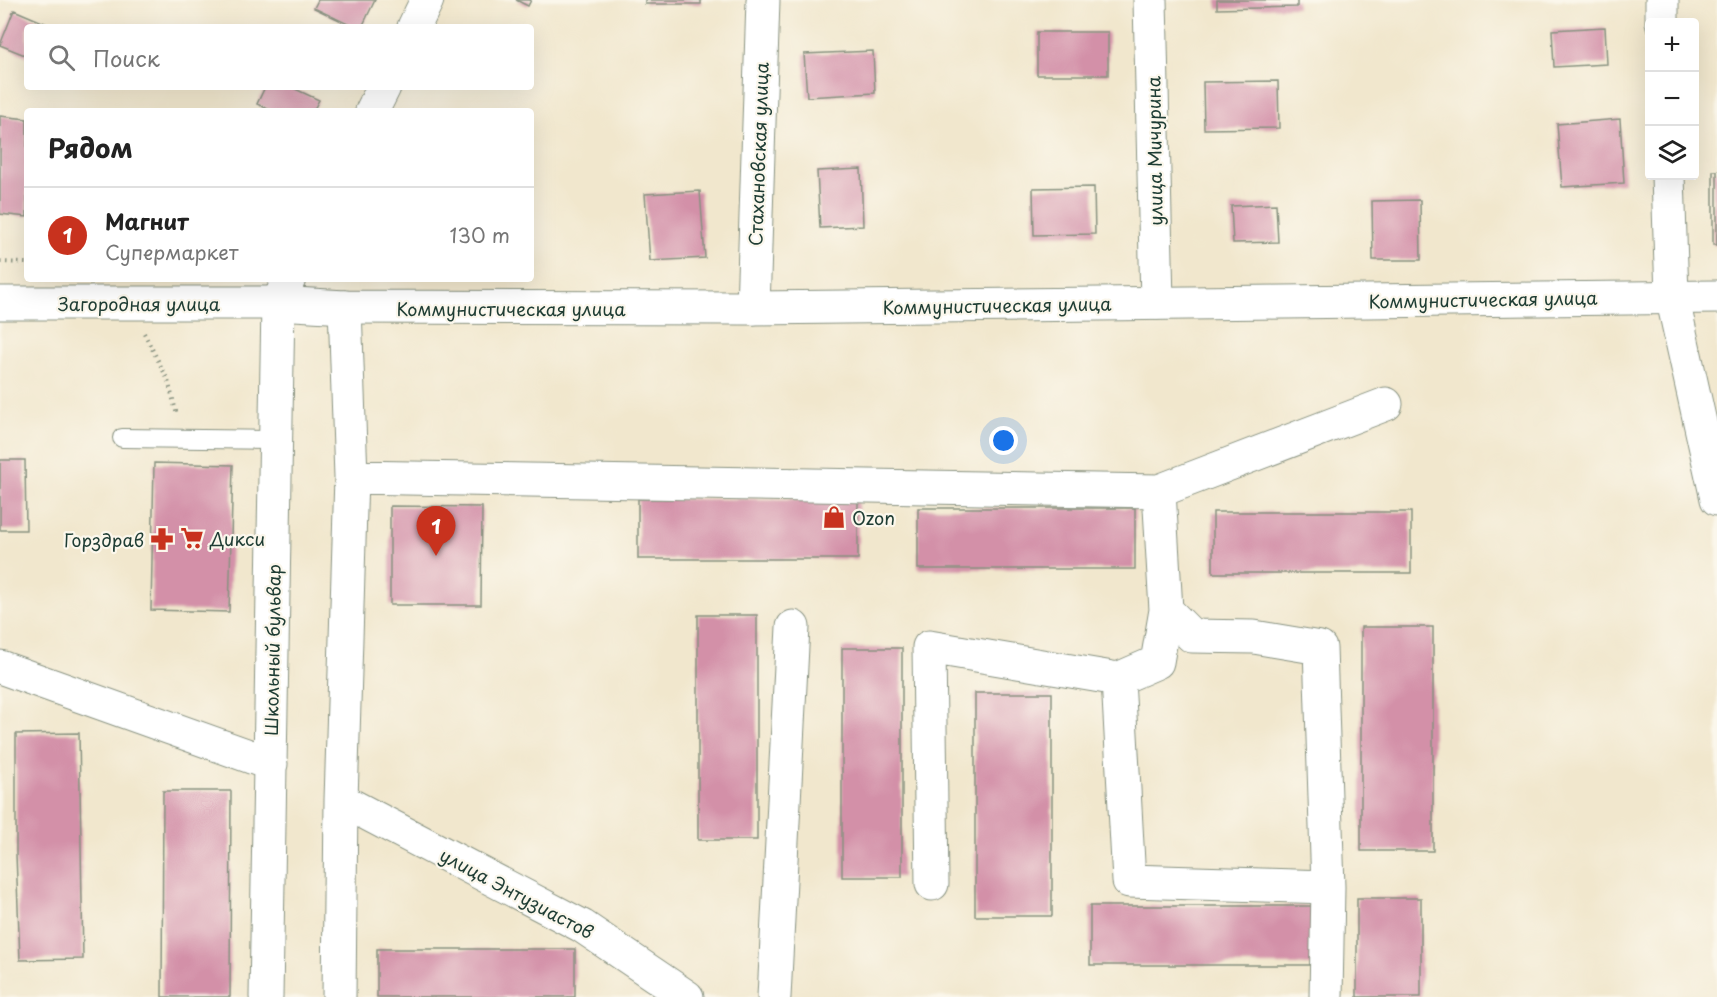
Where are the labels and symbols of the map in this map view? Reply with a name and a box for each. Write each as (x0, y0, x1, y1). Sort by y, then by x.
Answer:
street label: Стахановская улица (741, 61, 775, 246)
street label: улица Мичурина (1139, 75, 1169, 226)
street label: Коммунистическая улица (1368, 283, 1598, 314)
street label: Коммунистическая улица (882, 289, 1112, 320)
street label: Загородная улица (58, 290, 221, 317)
street label: Коммунистическая улица (397, 295, 626, 322)
your location (989, 426, 1018, 455)
shop icon: Ozon (821, 504, 847, 530)
place label: Ozon (852, 504, 895, 531)
pin: 1 (416, 506, 456, 556)
supermarket icon: Дикси (179, 525, 205, 551)
place label: Дикси (209, 525, 265, 552)
place label: Горздрав (64, 526, 144, 553)
pharmacy icon: Горздрав (149, 526, 175, 552)
street label: Школьный бульвар (257, 564, 287, 736)
street label: улица Энтузиастов (435, 841, 599, 945)

